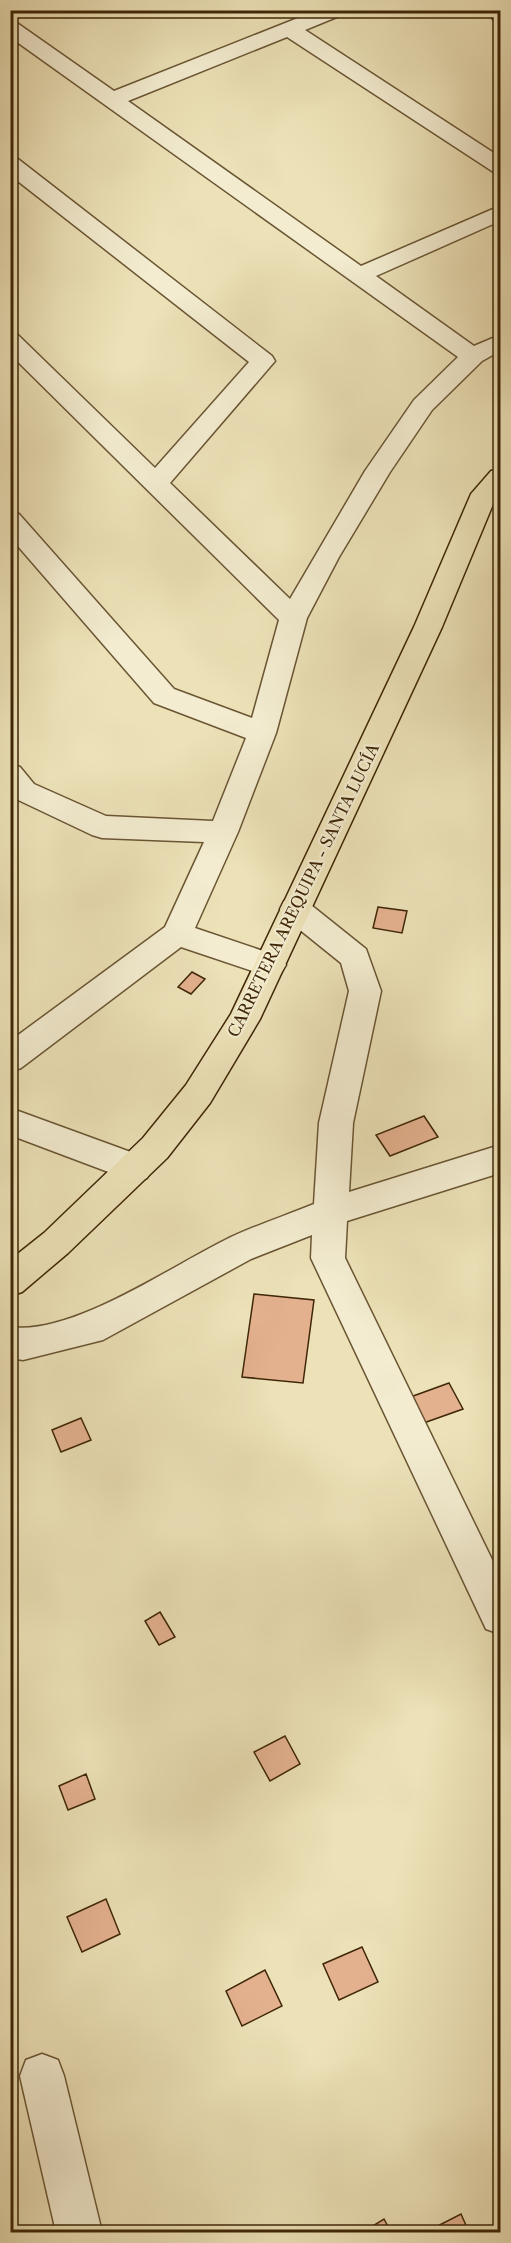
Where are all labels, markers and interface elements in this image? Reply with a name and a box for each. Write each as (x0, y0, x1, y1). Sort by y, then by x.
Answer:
street label: CARRETERA AREQUIPA - SANTA LUCÍA (223, 739, 384, 1040)

